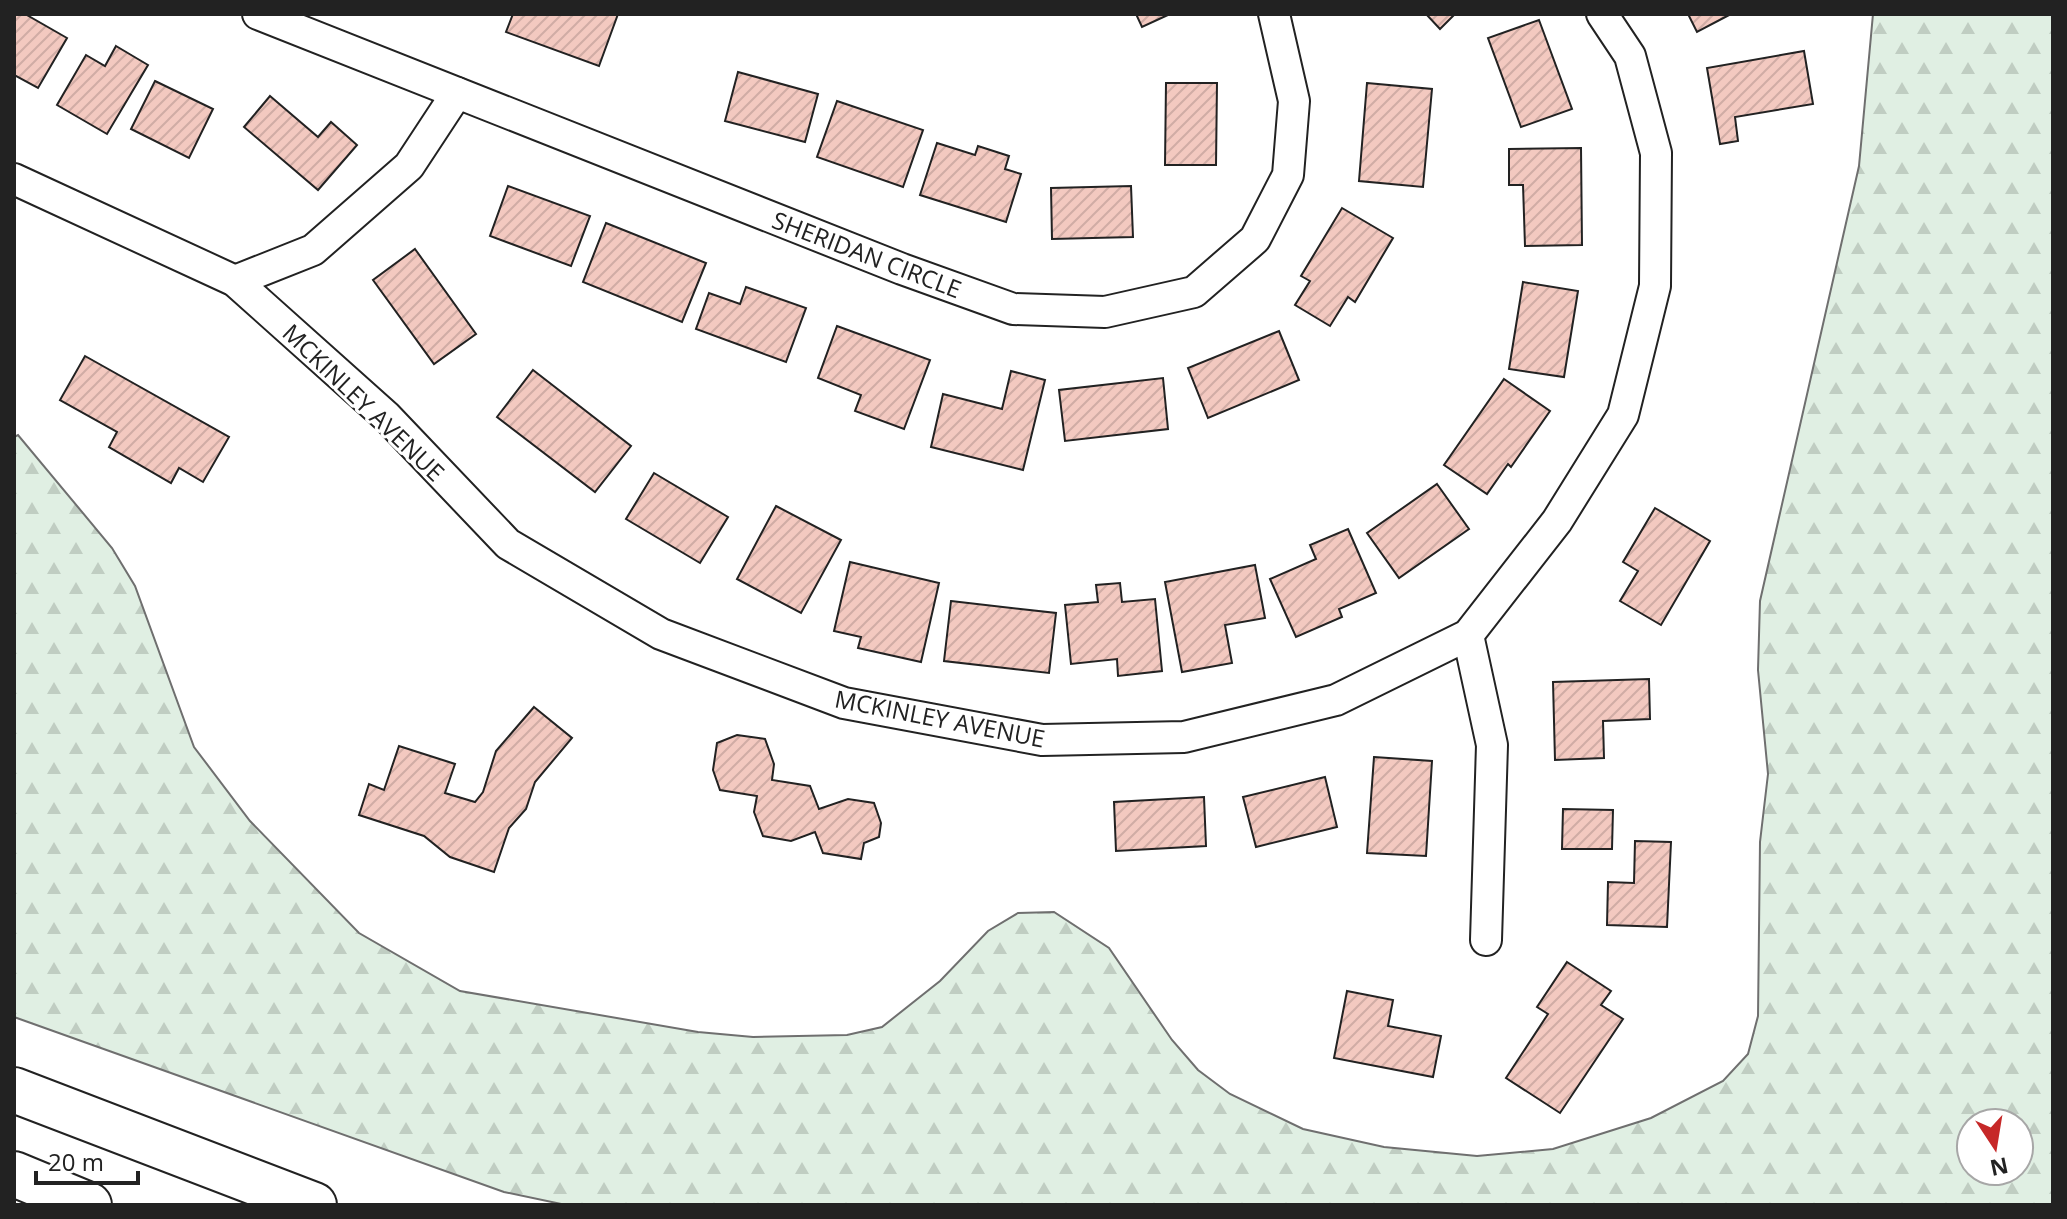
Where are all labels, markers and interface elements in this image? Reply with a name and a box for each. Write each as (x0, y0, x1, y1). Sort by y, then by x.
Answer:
street label: SHERIDAN CIRCLE (768, 203, 966, 305)
street label: MCKINLEY AVENUE (276, 316, 452, 488)
street label: MCKINLEY AVENUE (832, 681, 1048, 755)
north arrow (1955, 1107, 2035, 1187)
scale bar (36, 1135, 138, 1185)
text: 20 m (48, 1145, 104, 1178)
text: N (1987, 1151, 2011, 1184)

